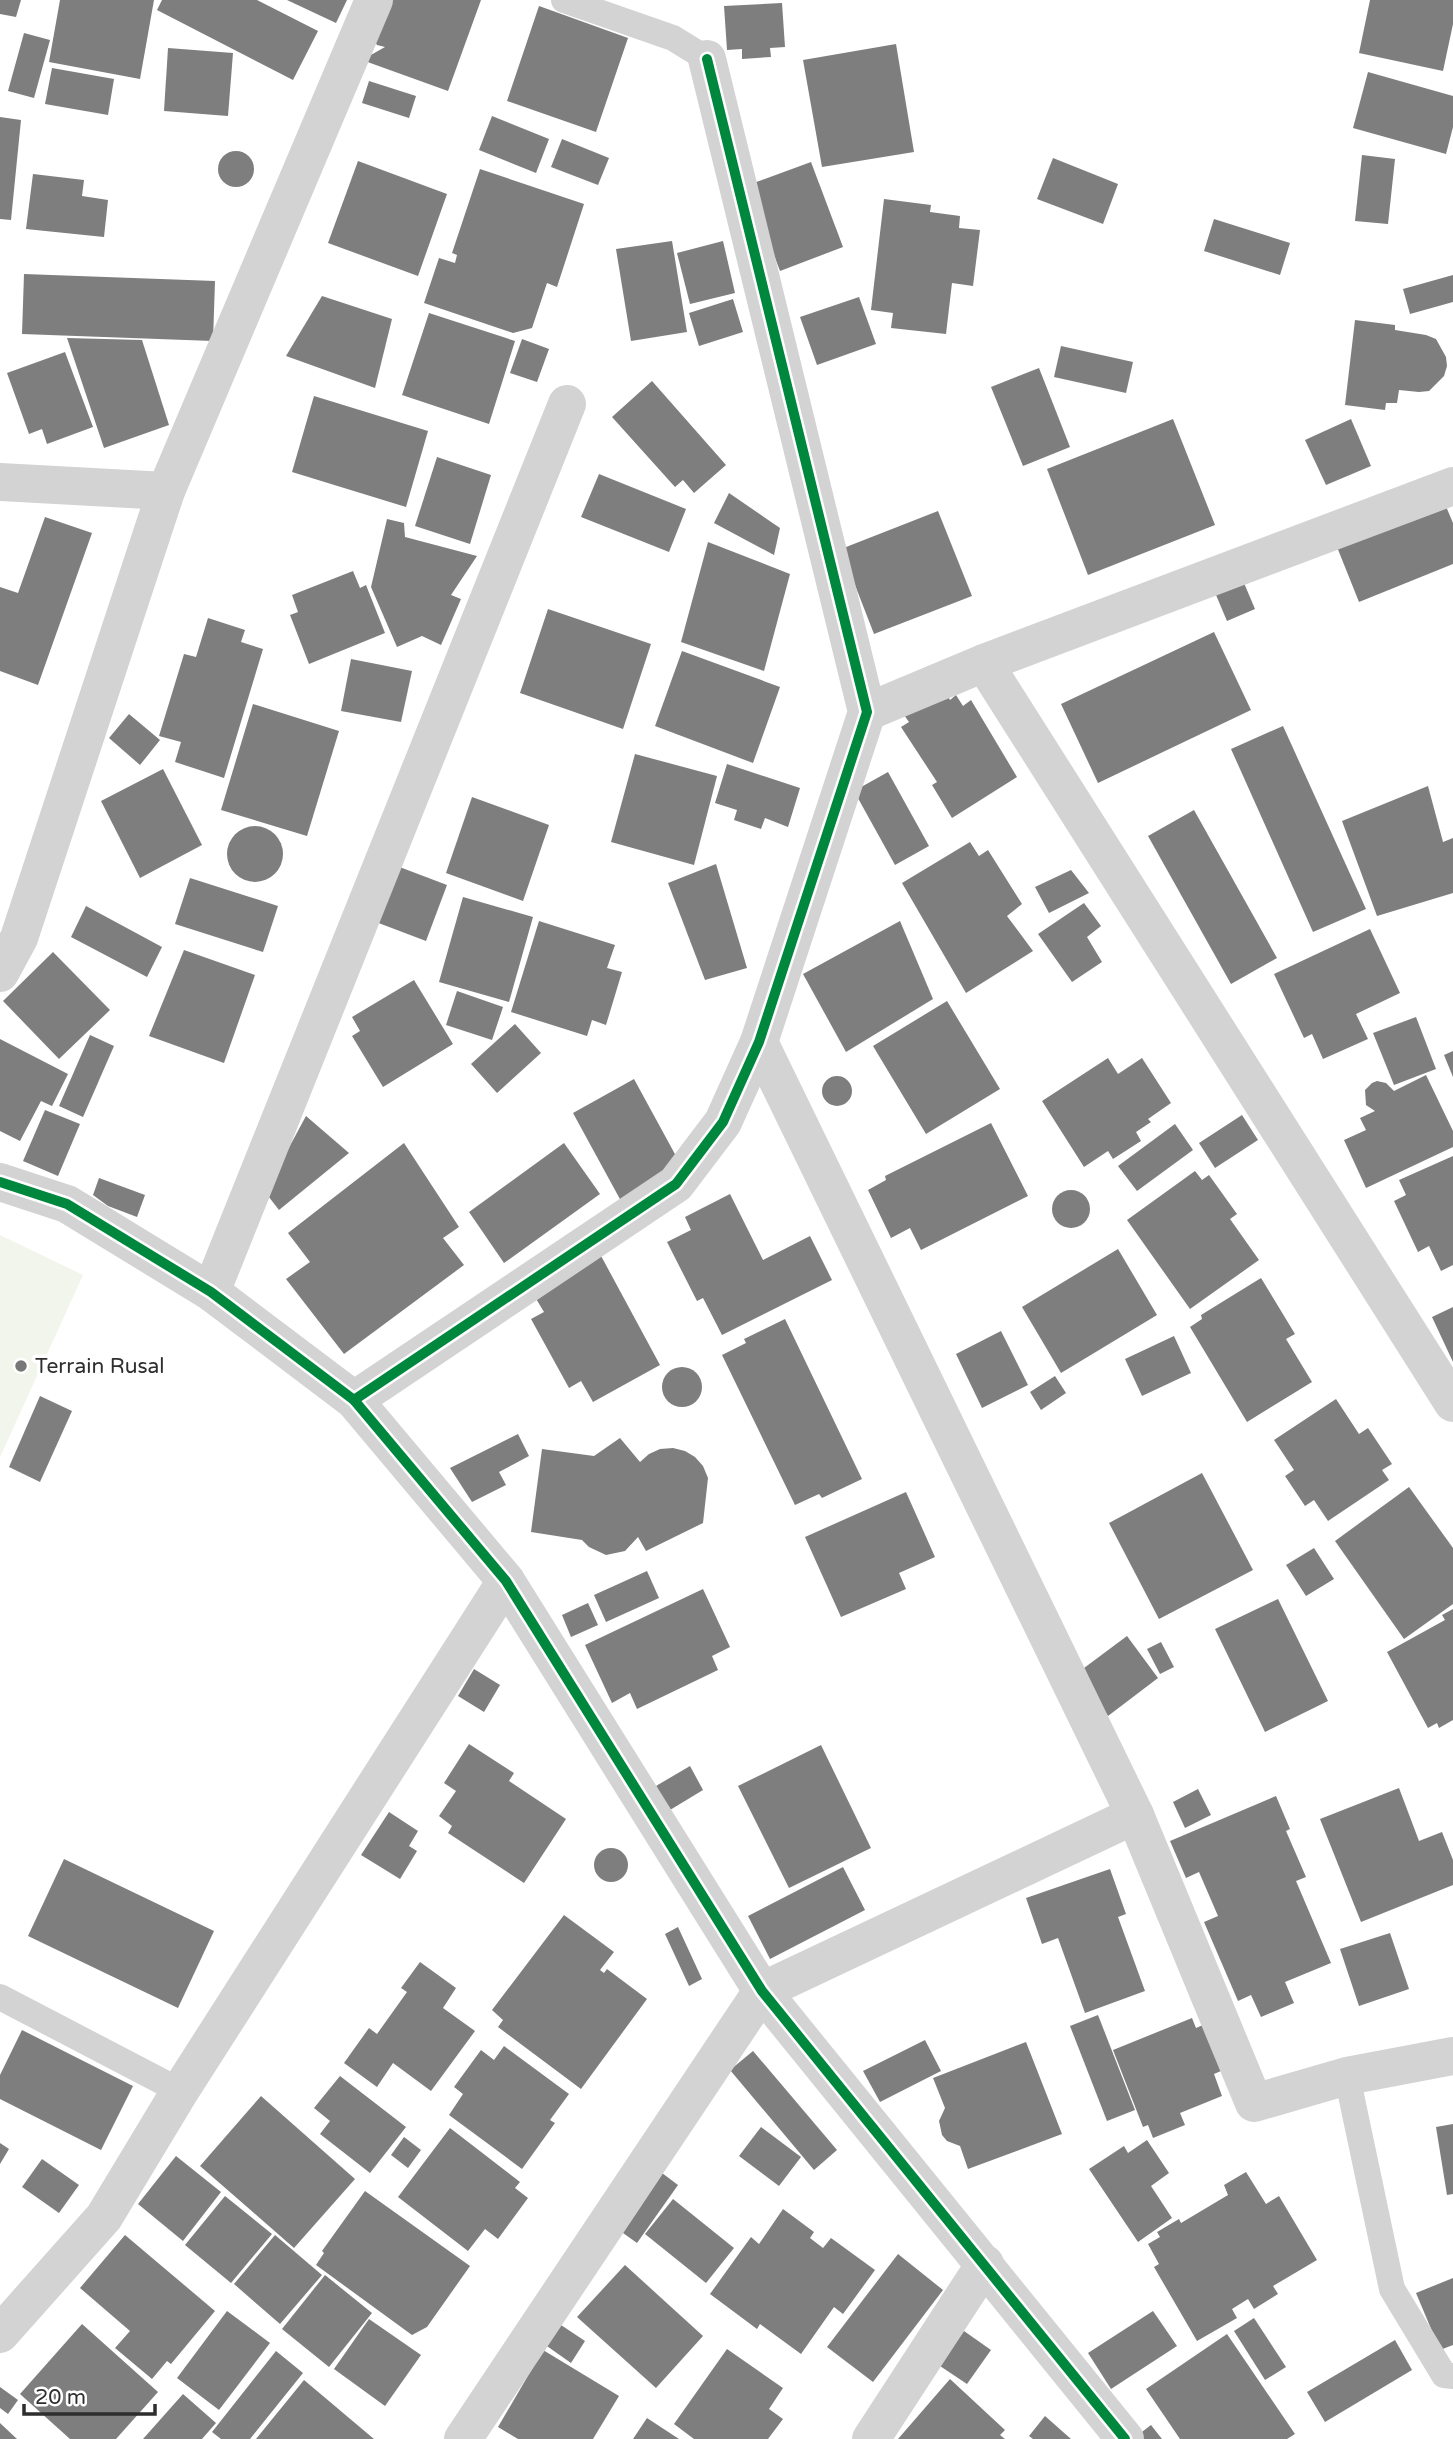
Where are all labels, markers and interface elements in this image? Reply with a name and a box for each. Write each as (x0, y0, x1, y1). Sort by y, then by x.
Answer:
place label: Terrain Rusal (35, 1354, 165, 1379)
marker: Terrain Rusal (13, 1358, 29, 1374)
scale bar (24, 2372, 156, 2416)
text: 20 m (35, 2385, 86, 2410)

